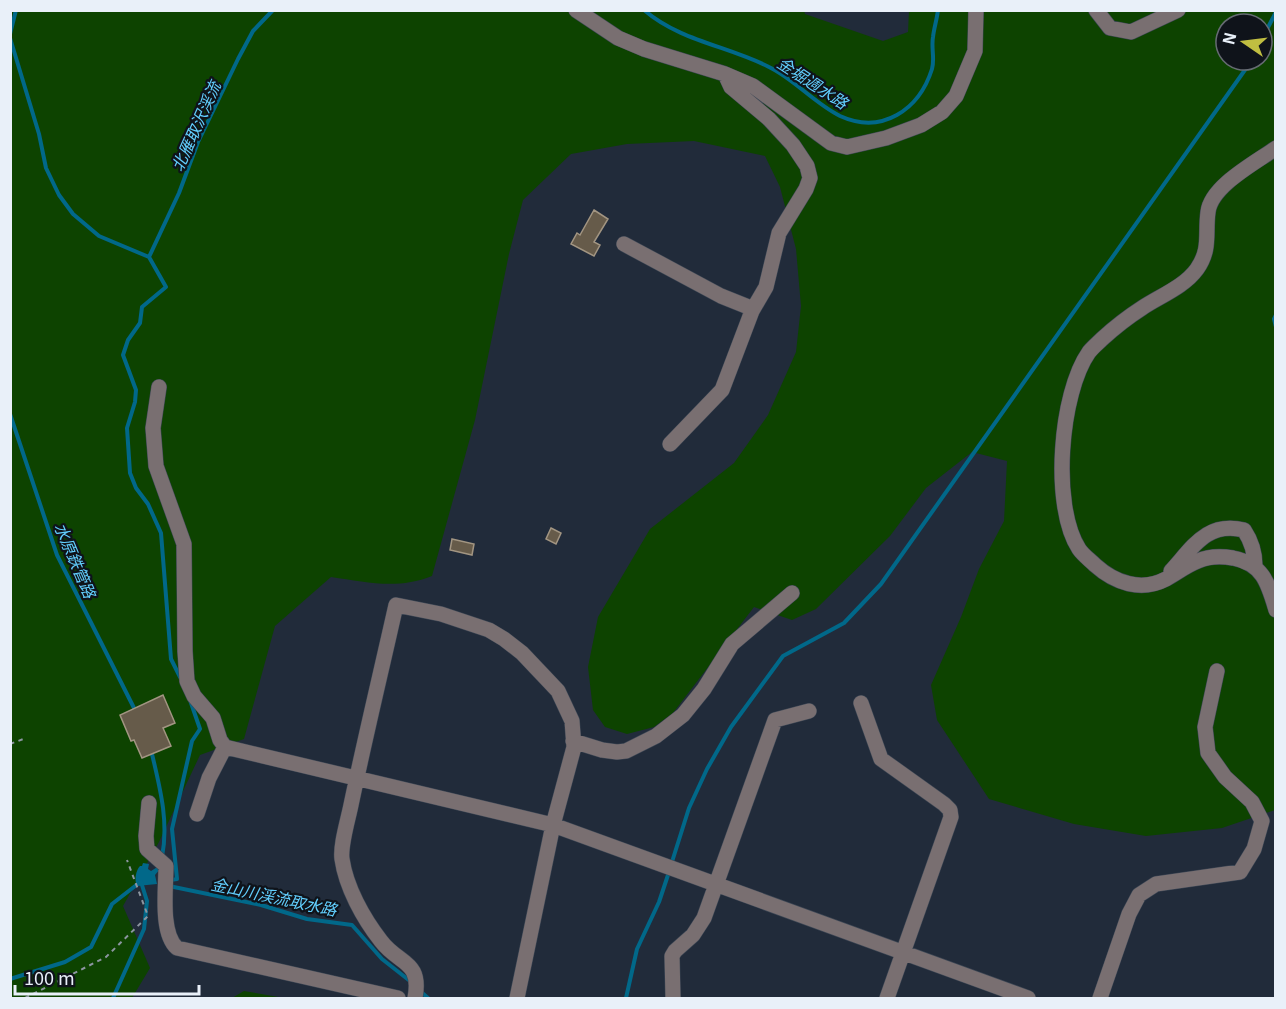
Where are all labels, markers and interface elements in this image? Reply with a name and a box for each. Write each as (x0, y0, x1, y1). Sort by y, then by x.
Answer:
north arrow (1214, 12, 1274, 72)
text: N (1215, 29, 1242, 47)
water label: 金堀週水路 (773, 50, 855, 115)
water label: 北雁取沢渓流 (165, 75, 227, 175)
water label: 水原鉄管路 (49, 518, 103, 603)
water label: 金山川渓流取水路 (209, 871, 341, 921)
scale bar (15, 958, 200, 996)
text: 100 m (24, 964, 75, 990)

